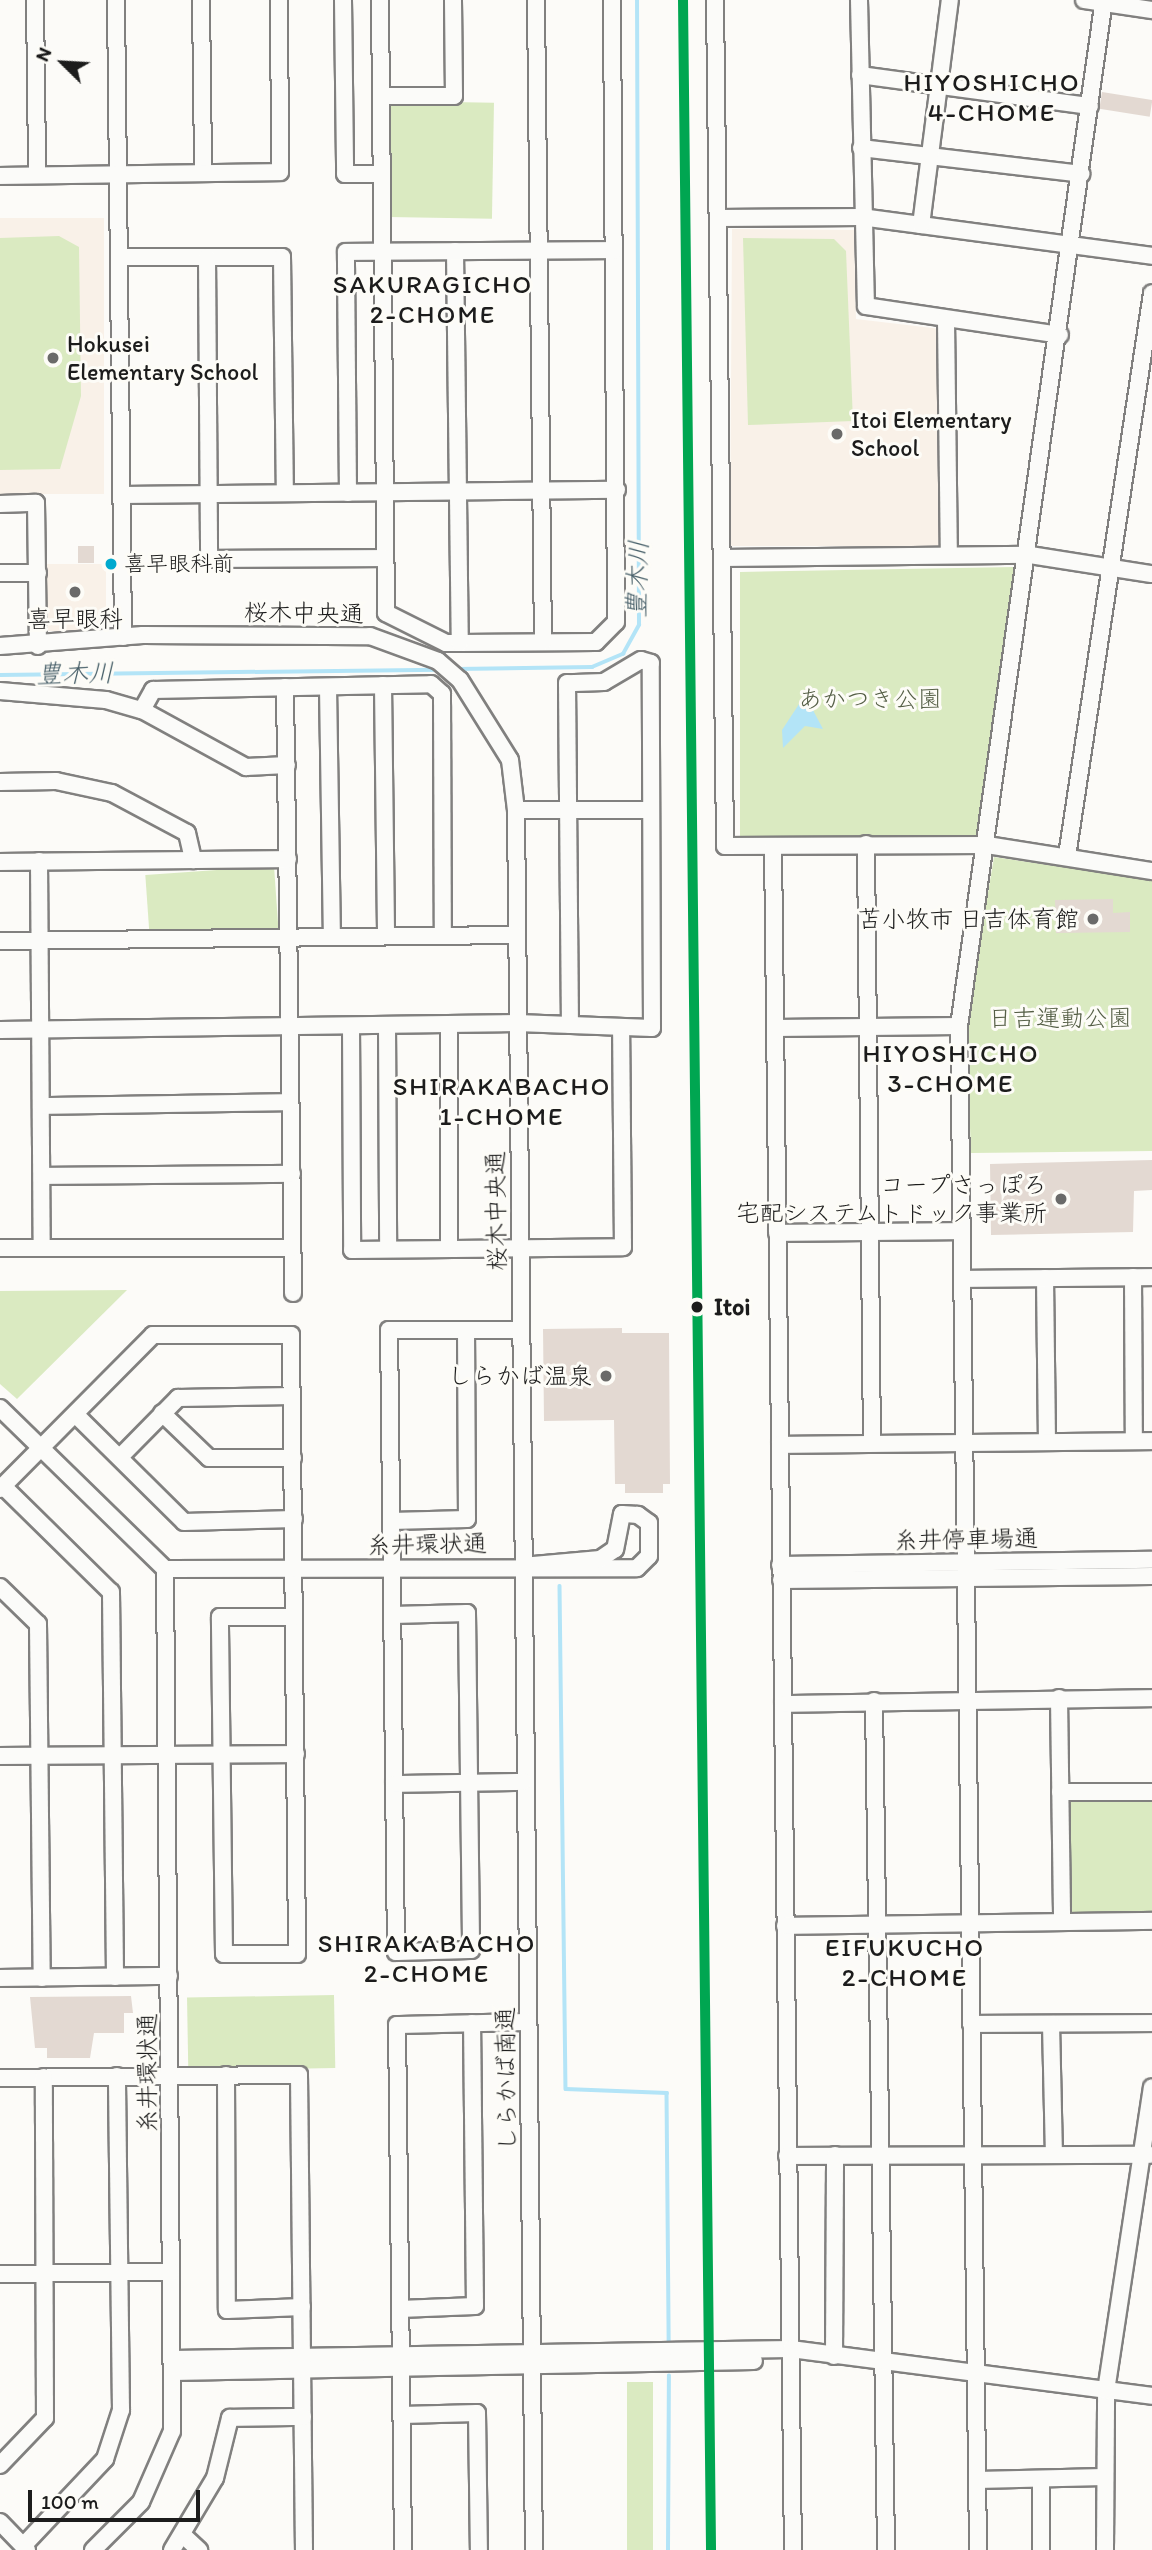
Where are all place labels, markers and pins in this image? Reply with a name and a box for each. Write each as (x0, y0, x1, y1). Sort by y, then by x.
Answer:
place label: Hokusei Elementary School (67, 330, 258, 386)
marker: Hokusei Elementary School (45, 350, 61, 366)
place label: Itoi Elementary School (851, 406, 1011, 462)
marker: Itoi Elementary School (829, 426, 845, 442)
place label: 喜早眼科前 (124, 551, 234, 577)
marker: 喜早眼科前 (104, 557, 118, 571)
marker: 喜早眼科 (65, 582, 85, 602)
place label: 喜早眼科 (27, 605, 123, 633)
place label: 苫小牧市 日吉体育館 (858, 905, 1079, 933)
marker: 苫小牧市 日吉体育館 (1085, 911, 1101, 927)
place label: コープさっぽろ 宅配システムトドック事業所 (735, 1171, 1047, 1227)
marker: コープさっぽろ 宅配システムトドック事業所 (1053, 1191, 1069, 1207)
place label: Itoi (714, 1293, 750, 1321)
marker: Itoi (686, 1296, 708, 1318)
place label: しらかば温泉 (448, 1362, 592, 1390)
marker: しらかば温泉 (598, 1368, 614, 1384)

